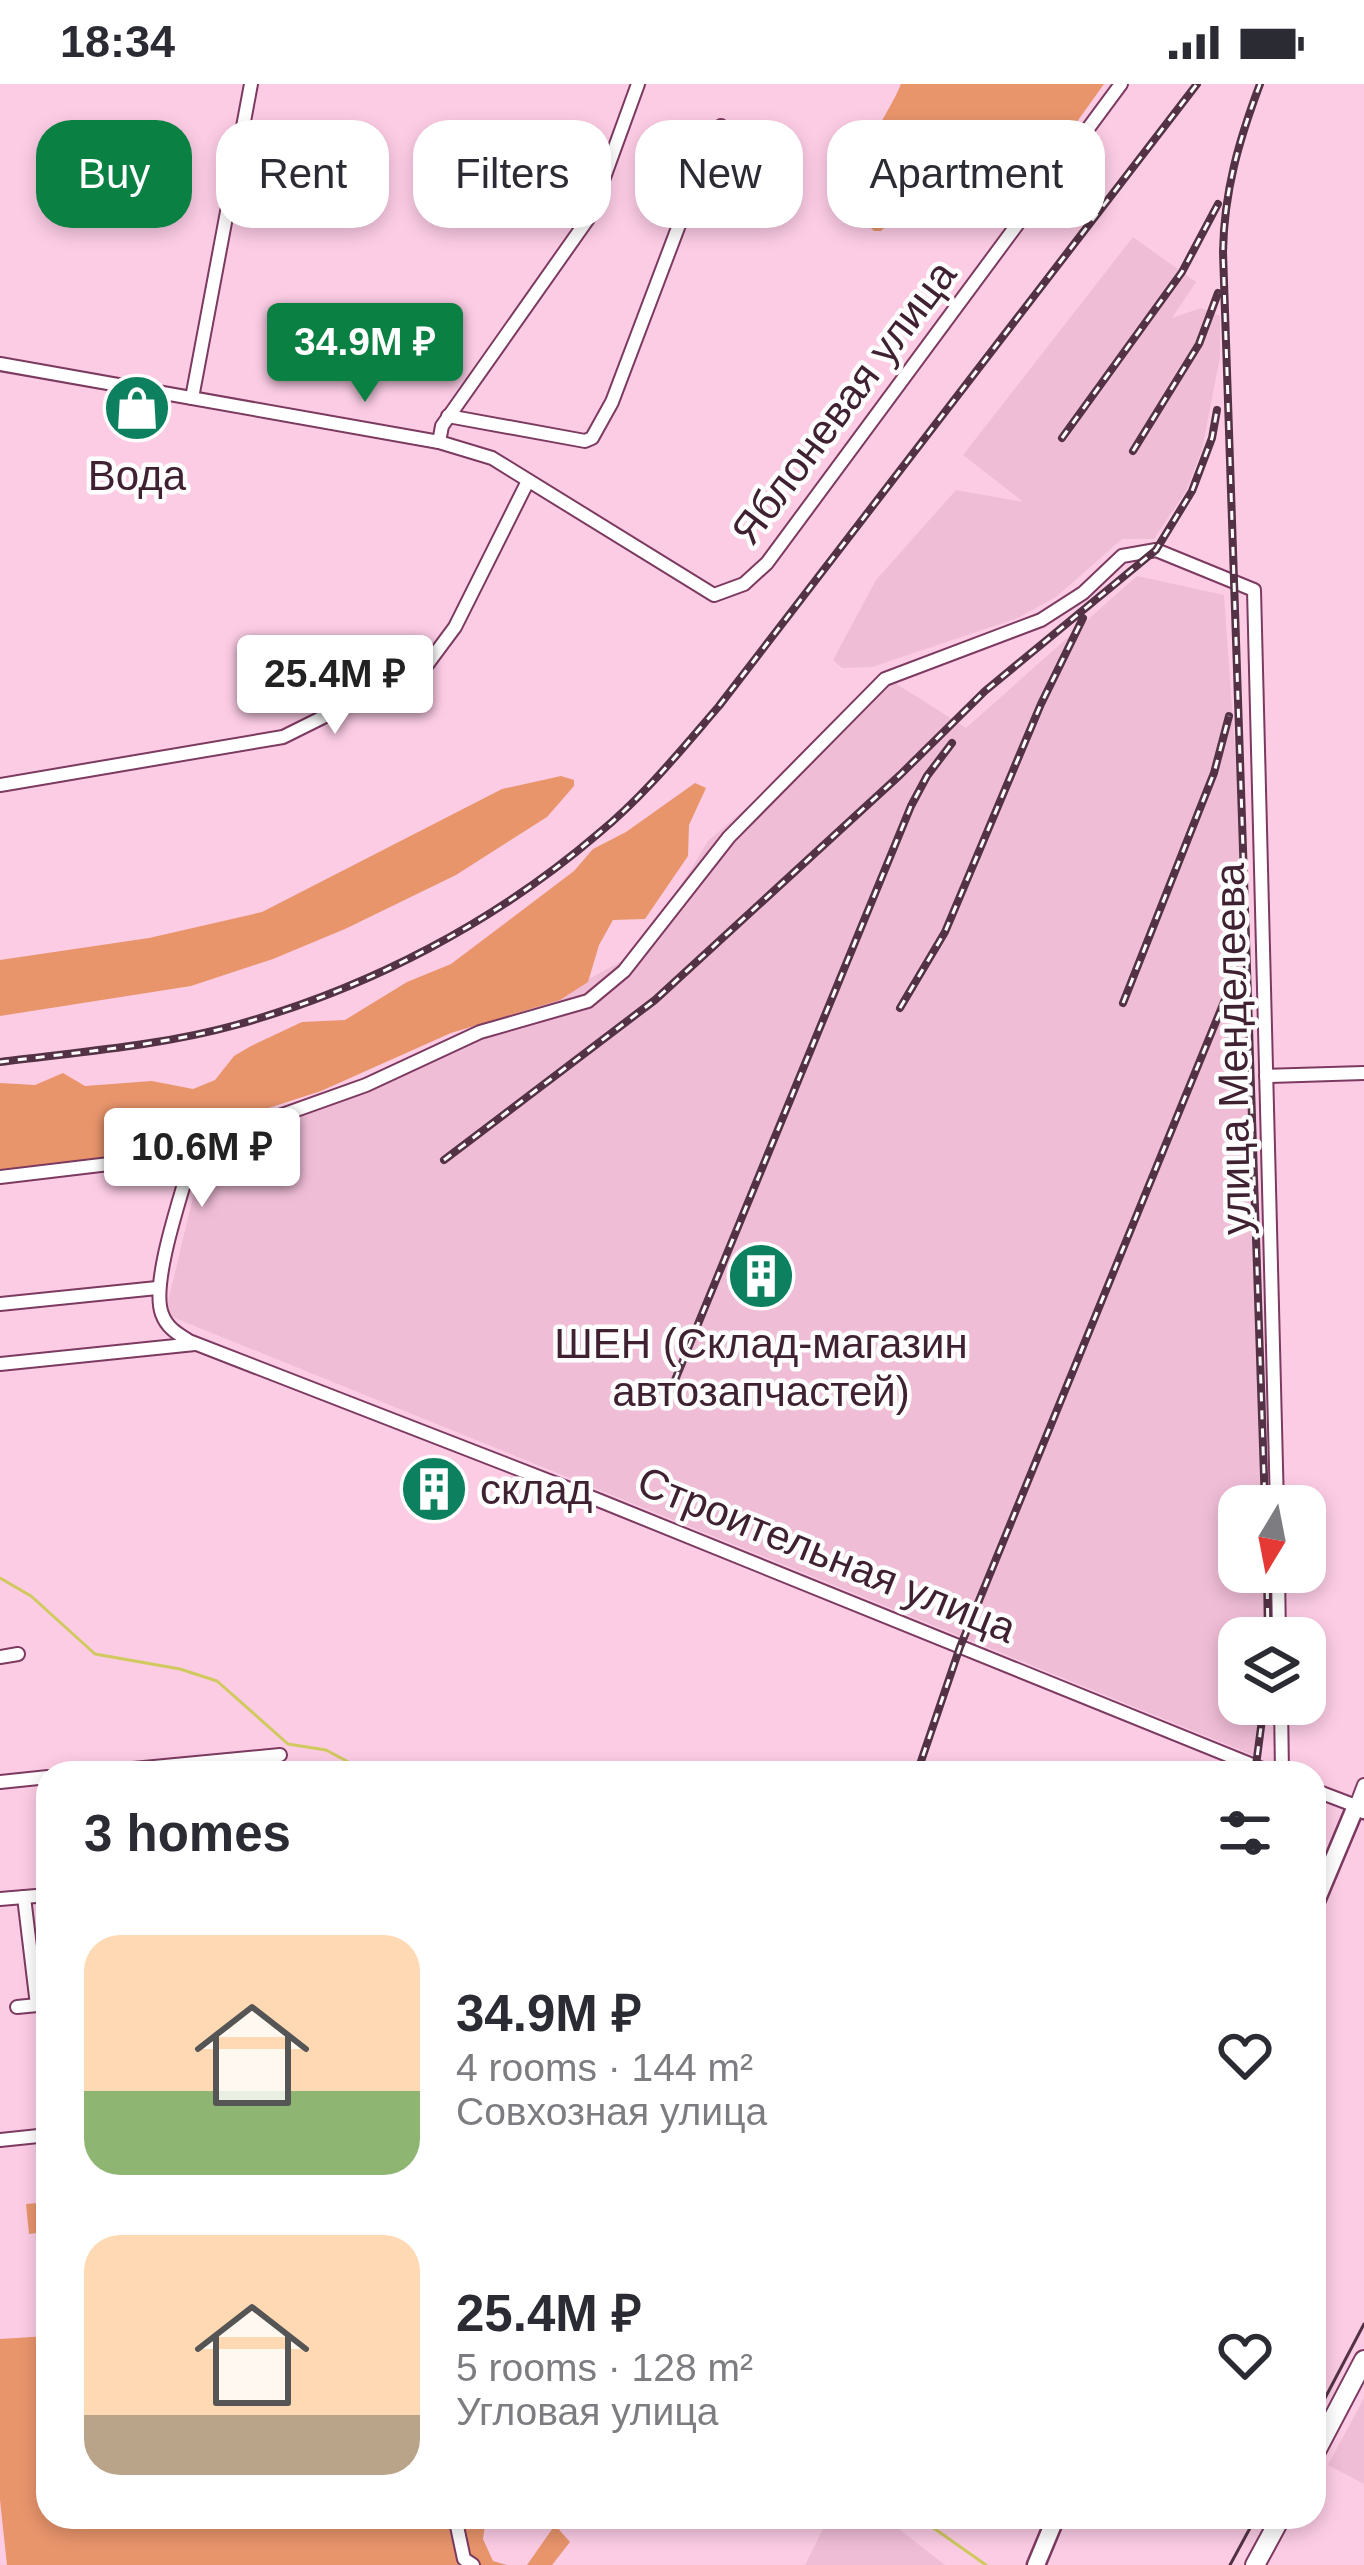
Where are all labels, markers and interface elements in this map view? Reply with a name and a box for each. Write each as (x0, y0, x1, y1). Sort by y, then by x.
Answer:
text: 18:34 (60, 16, 175, 67)
chip: Buy (36, 120, 192, 228)
chip: Rent (216, 120, 389, 228)
chip: Filters (413, 120, 611, 228)
chip: New (635, 120, 803, 228)
chip: Apartment (827, 120, 1105, 228)
street label: Яблоневая улица (722, 251, 966, 553)
pin: 34.9M ₽ (254, 303, 476, 405)
text: 34.9M ₽ (294, 320, 436, 363)
shop icon: Вода (102, 373, 172, 443)
place label: Вода (88, 452, 187, 499)
pin: 25.4M ₽ (224, 635, 446, 737)
text: 25.4M ₽ (264, 652, 406, 695)
street label: улица Менделеева (1206, 862, 1259, 1235)
pin: 10.6M ₽ (91, 1108, 313, 1210)
text: 10.6M ₽ (131, 1125, 273, 1168)
building icon: ШЕН (Склад-магазин автозапчастей) (726, 1241, 796, 1311)
place label: ШЕН (Склад-магазин автозапчастей) (554, 1320, 968, 1415)
building icon: склад (399, 1454, 469, 1524)
street label: Строительная улица (631, 1457, 1023, 1652)
place label: склад (480, 1466, 592, 1513)
north arrow (1218, 1485, 1326, 1593)
map controls (1218, 1485, 1326, 1725)
button: layers (1218, 1617, 1326, 1725)
icon: filters (1212, 1800, 1278, 1866)
text: 3 homes (84, 1805, 291, 1862)
icon: home (180, 1983, 324, 2127)
text: 34.9M ₽ (456, 1985, 642, 2042)
icon: heart (1212, 2022, 1278, 2088)
text: 4 rooms · 144 m² (456, 2046, 753, 2089)
text: Совхозная улица (456, 2090, 767, 2133)
icon: home (180, 2283, 324, 2427)
text: 25.4M ₽ (456, 2285, 642, 2342)
icon: heart (1212, 2322, 1278, 2388)
text: 5 rooms · 128 m² (456, 2346, 753, 2389)
text: Угловая улица (456, 2390, 718, 2433)

